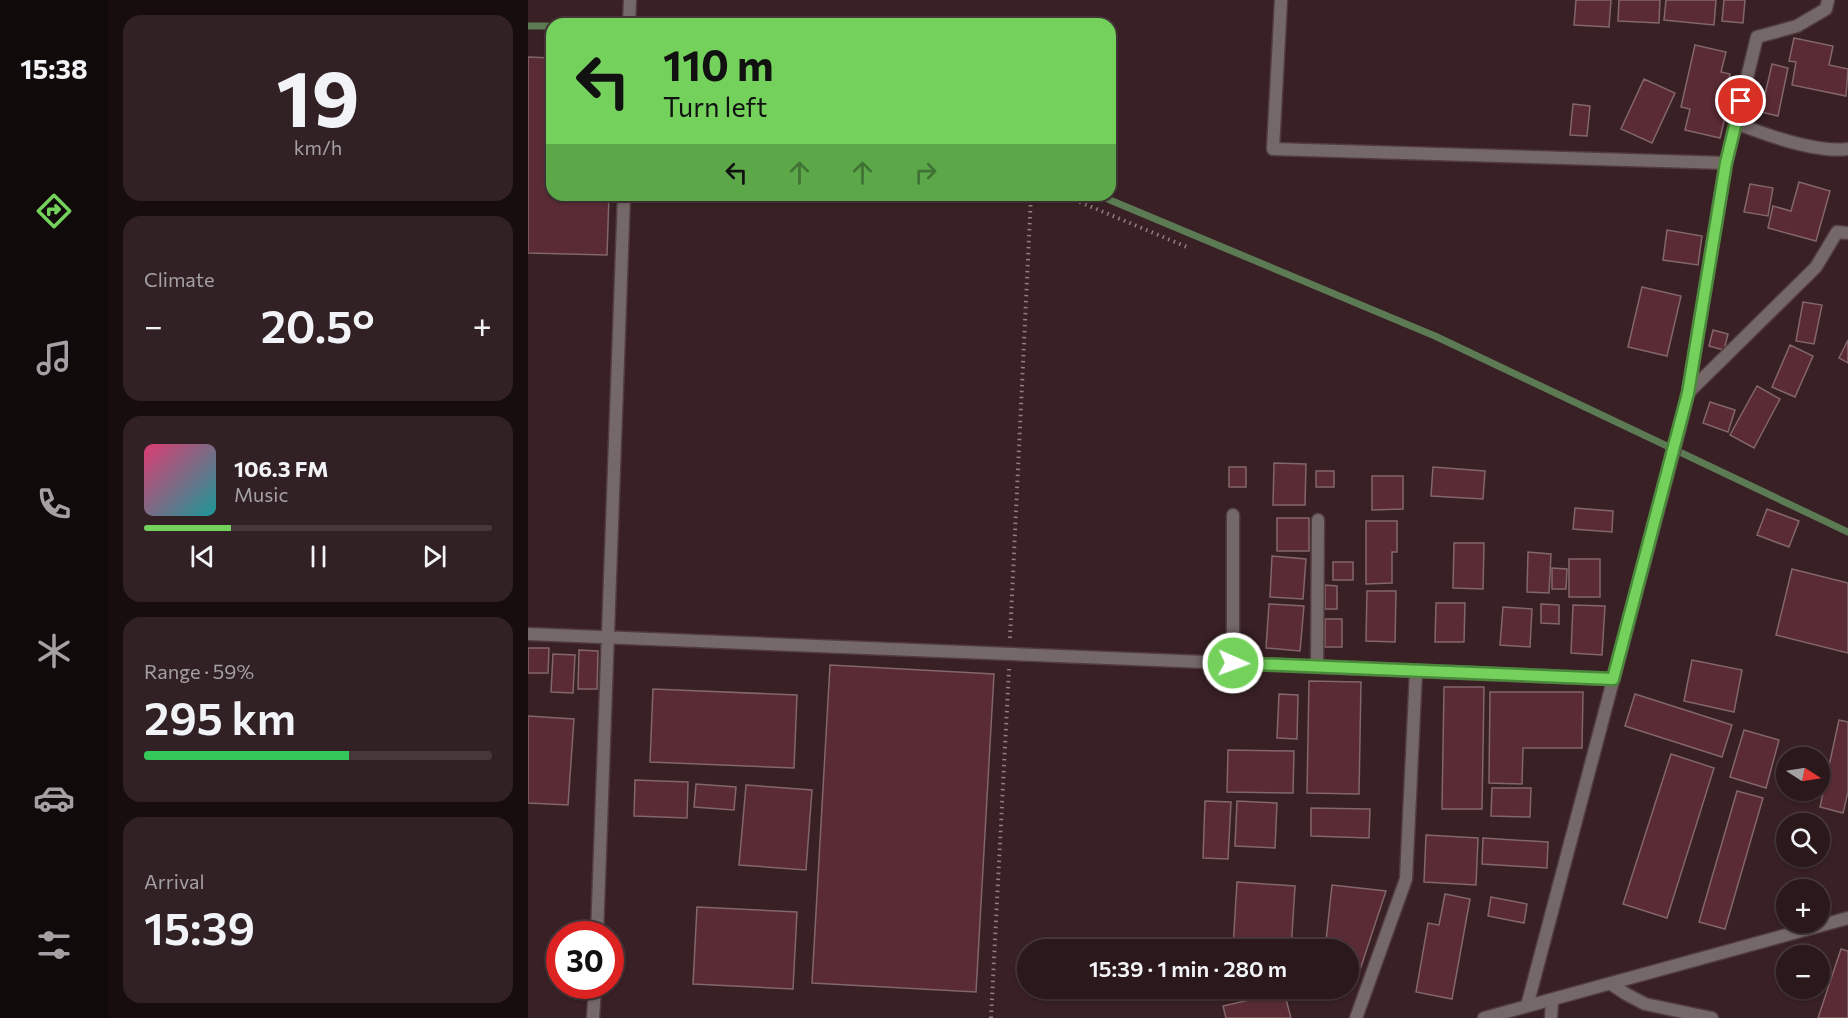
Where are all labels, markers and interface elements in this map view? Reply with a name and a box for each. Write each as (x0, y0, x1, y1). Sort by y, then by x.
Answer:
text: 110 m (663, 38, 774, 90)
icon: left (564, 42, 642, 120)
text: 19 (276, 48, 360, 143)
text: 15:38 (20, 52, 88, 85)
pin (1715, 75, 1766, 126)
icon: arrive (1724, 84, 1757, 117)
text: Turn left (663, 90, 767, 123)
text: km/h (294, 135, 342, 159)
icon: left (720, 156, 753, 189)
icon: ahead (783, 156, 816, 189)
icon: ahead (846, 156, 879, 189)
icon: right (909, 156, 942, 189)
icon: directions (33, 190, 75, 232)
text: Climate (144, 267, 214, 291)
text: 20.5° (261, 297, 375, 352)
text: − (144, 304, 163, 345)
text: + (473, 304, 492, 345)
icon: music (33, 337, 75, 379)
text: 106.3 FM (234, 455, 329, 482)
text: Music (234, 482, 288, 506)
icon: phone (33, 483, 75, 525)
icon: previous (186, 540, 219, 573)
icon: pause (302, 540, 335, 573)
icon: next (418, 540, 451, 573)
icon: climate (33, 630, 75, 672)
position arrow (1201, 631, 1265, 695)
text: Range · 59% (144, 659, 254, 683)
text: 295 km (144, 689, 296, 744)
north arrow (1776, 747, 1830, 801)
map controls (1776, 747, 1830, 999)
icon: car (33, 777, 75, 819)
button: search (1776, 813, 1830, 867)
text: Arrival (144, 869, 205, 893)
button: + (1776, 879, 1830, 933)
text: 15:39 (144, 899, 255, 954)
speed limit sign: 30 (546, 921, 624, 999)
icon: filters (33, 924, 75, 966)
button: − (1776, 945, 1830, 999)
text: 15:39 · 1 min · 280 m (1089, 955, 1287, 982)

